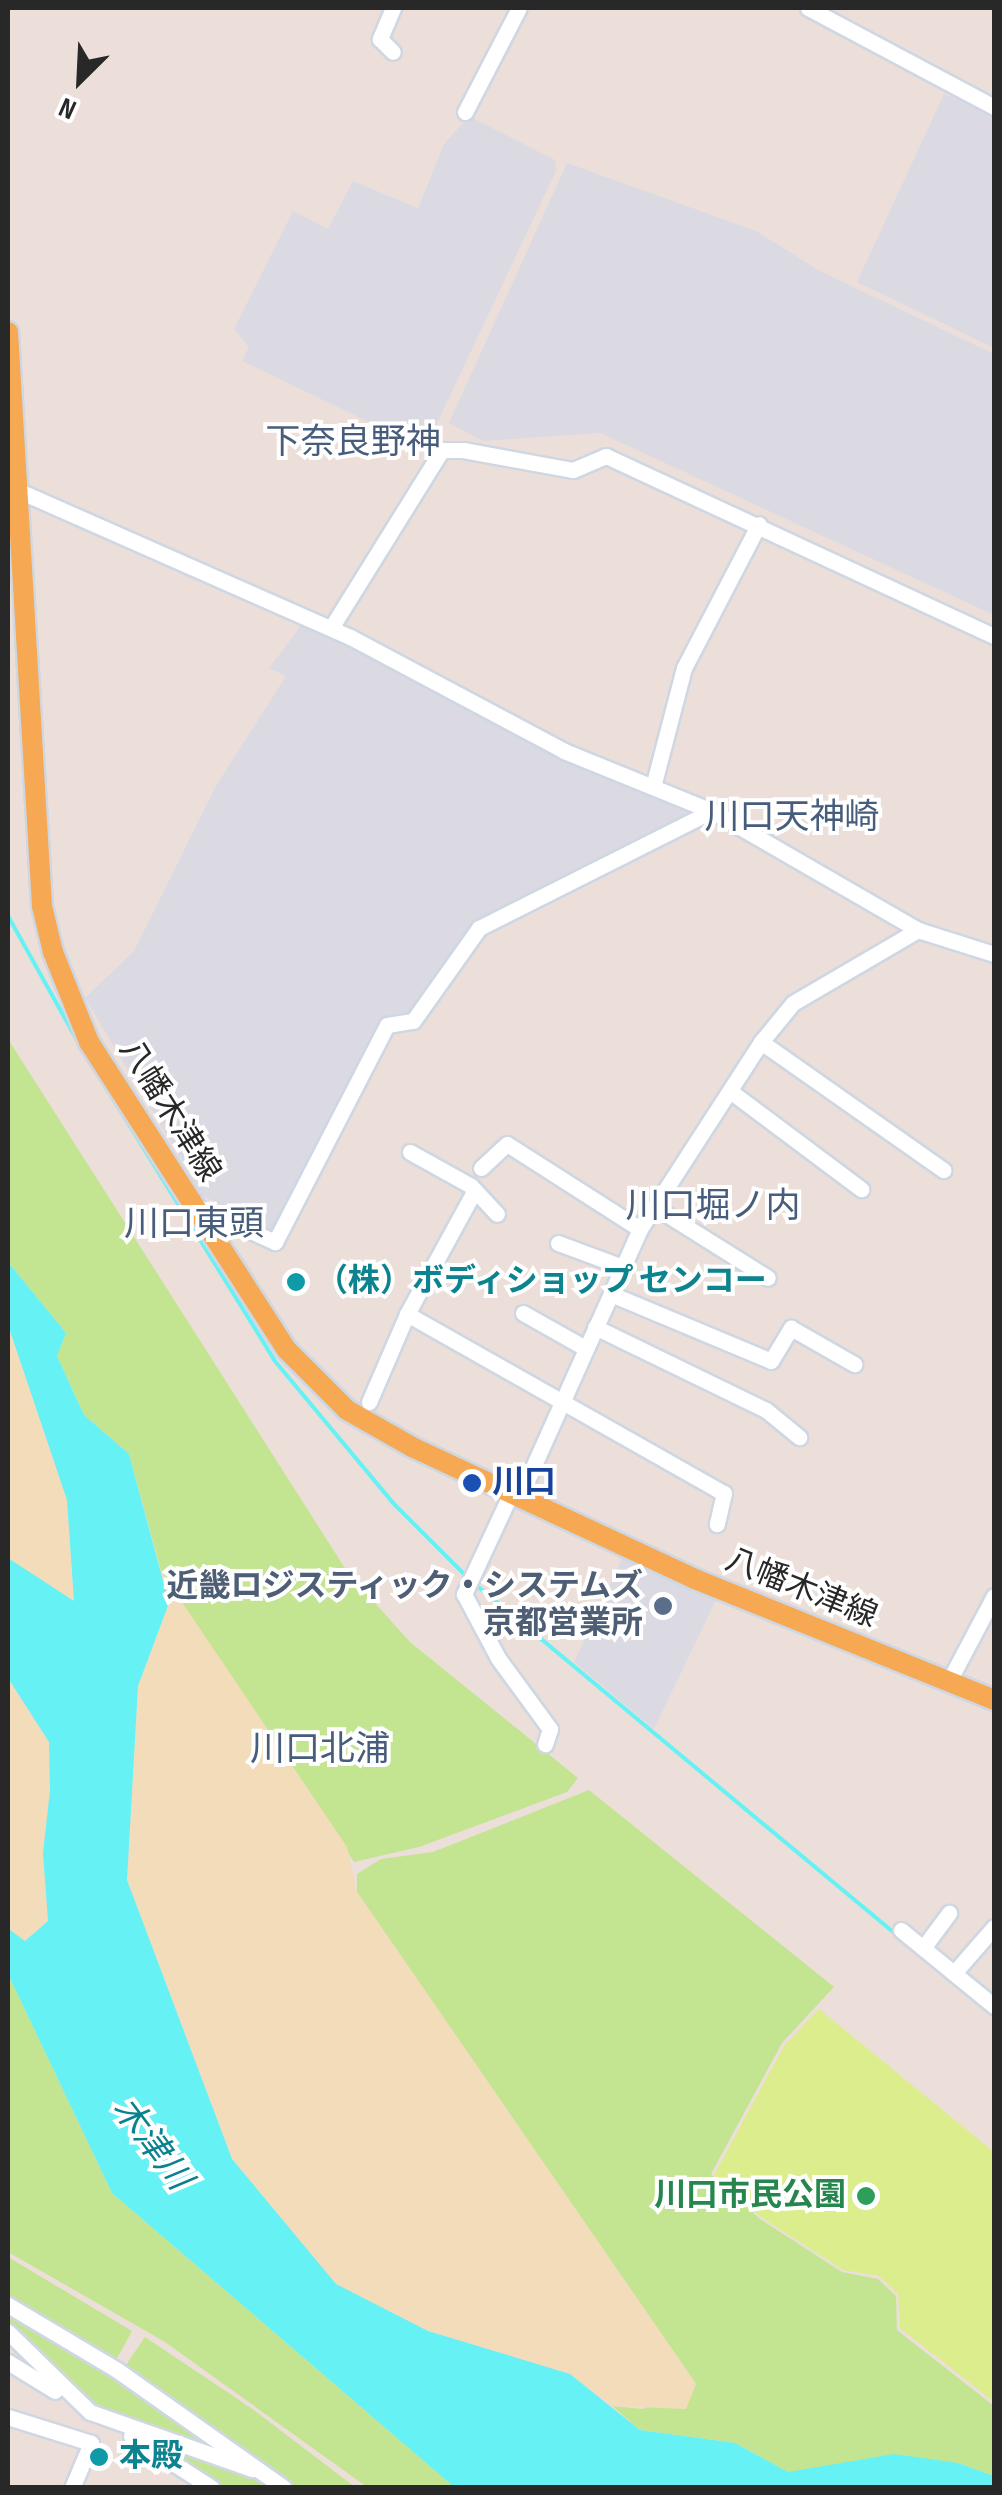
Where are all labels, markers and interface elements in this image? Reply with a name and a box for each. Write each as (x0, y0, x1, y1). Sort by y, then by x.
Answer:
north arrow (30, 30, 130, 130)
text: N (54, 90, 81, 126)
district label: 下奈良野神 (266, 422, 440, 464)
district label: 川口天神崎 (705, 797, 879, 839)
street label: 八幡木津線 (110, 1033, 228, 1189)
district label: 川口堀ノ内 (626, 1186, 800, 1228)
district label: 川口東頭 (124, 1204, 264, 1246)
place label: （株）ボディショップ センコー (316, 1263, 769, 1301)
marker: （株）ボディショップ センコー (285, 1271, 307, 1293)
place label: 川口 (492, 1464, 556, 1502)
marker: 川口 (461, 1472, 483, 1494)
street label: 八幡木津線 (720, 1541, 882, 1637)
place label: 近畿ロジスティック・システムズ 京都営業所 (164, 1569, 643, 1644)
marker: 近畿ロジスティック・システムズ 京都営業所 (652, 1595, 674, 1617)
district label: 川口北浦 (250, 1729, 390, 1771)
water label: 木津川 (103, 2089, 199, 2199)
place label: 川口市民公園 (654, 2177, 846, 2215)
marker: 川口市民公園 (855, 2185, 877, 2207)
place label: 本殿 (119, 2438, 183, 2476)
marker: 本殿 (88, 2446, 110, 2468)

